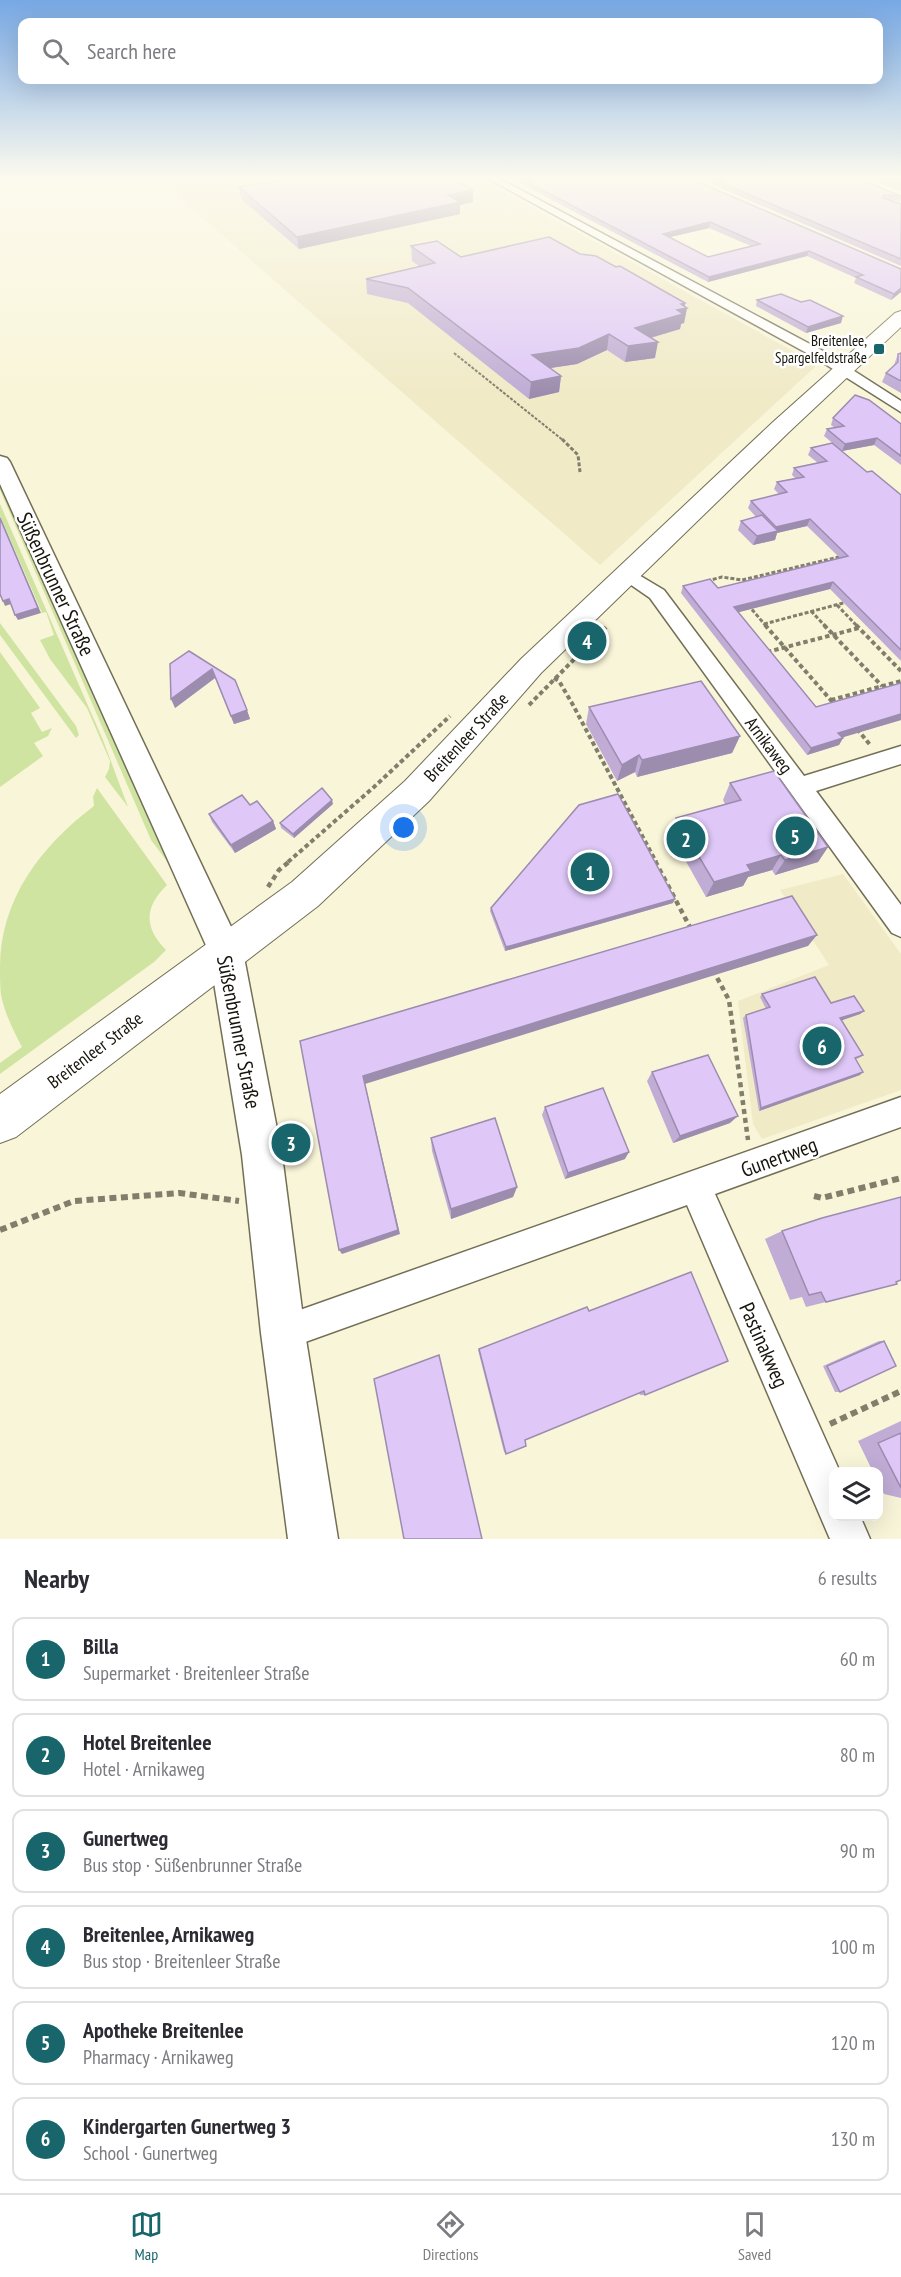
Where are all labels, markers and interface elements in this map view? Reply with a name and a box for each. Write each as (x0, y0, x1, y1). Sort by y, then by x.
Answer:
search box (18, 18, 883, 84)
icon: search (39, 35, 72, 68)
text: Search here (87, 37, 176, 65)
place label: Breitenlee, Spargelfeldstraße (775, 331, 867, 367)
marker: Breitenlee, Spargelfeldstraße (872, 342, 886, 356)
street label: Süßenbrunner Straße (11, 508, 101, 660)
pin: 4 (568, 618, 606, 664)
street label: Breitenleer Straße (419, 688, 513, 786)
street label: Arnikaweg (740, 712, 798, 778)
your location (389, 813, 418, 842)
pin: 5 (776, 814, 814, 858)
pin: 2 (666, 816, 706, 862)
pin: 1 (570, 850, 610, 894)
street label: Süßenbrunner Straße (211, 953, 267, 1111)
street label: Breitenleer Straße (43, 1007, 147, 1093)
pin: 6 (802, 1024, 842, 1068)
pin: 3 (272, 1120, 310, 1166)
street label: Gunertweg (737, 1131, 821, 1183)
street label: Pastinakweg (733, 1298, 795, 1392)
map controls (829, 1467, 883, 1521)
button: layers (829, 1467, 883, 1521)
text: Nearby (24, 1562, 89, 1595)
text: 6 results (818, 1565, 877, 1591)
text: Billa (83, 1632, 119, 1660)
text: 1 (41, 1646, 50, 1672)
text: 60 m (840, 1646, 875, 1672)
text: Supermarket · Breitenleer Straße (83, 1660, 309, 1686)
text: Hotel Breitenlee (83, 1728, 212, 1756)
text: 2 (41, 1742, 50, 1768)
text: 80 m (840, 1742, 875, 1768)
text: Hotel · Arnikaweg (83, 1756, 205, 1782)
text: Gunertweg (83, 1824, 168, 1852)
text: 3 (41, 1838, 50, 1864)
text: 90 m (840, 1838, 875, 1864)
text: Bus stop · Süßenbrunner Straße (83, 1852, 302, 1878)
text: Breitenlee, Arnikaweg (83, 1920, 254, 1948)
text: 4 (41, 1934, 50, 1960)
text: 100 m (831, 1934, 875, 1960)
text: Bus stop · Breitenleer Straße (83, 1948, 280, 1974)
text: Apotheke Breitenlee (83, 2016, 244, 2044)
text: 5 (41, 2030, 50, 2056)
text: 120 m (831, 2030, 875, 2056)
text: Pharmacy · Arnikaweg (83, 2044, 234, 2070)
text: Kindergarten Gunertweg 3 (83, 2112, 291, 2140)
text: 6 (41, 2126, 50, 2152)
text: 130 m (831, 2126, 875, 2152)
text: School · Gunertweg (83, 2140, 218, 2166)
tab: Map (130, 2208, 163, 2264)
tab: Directions (423, 2208, 478, 2264)
tab: Saved (738, 2208, 771, 2264)

